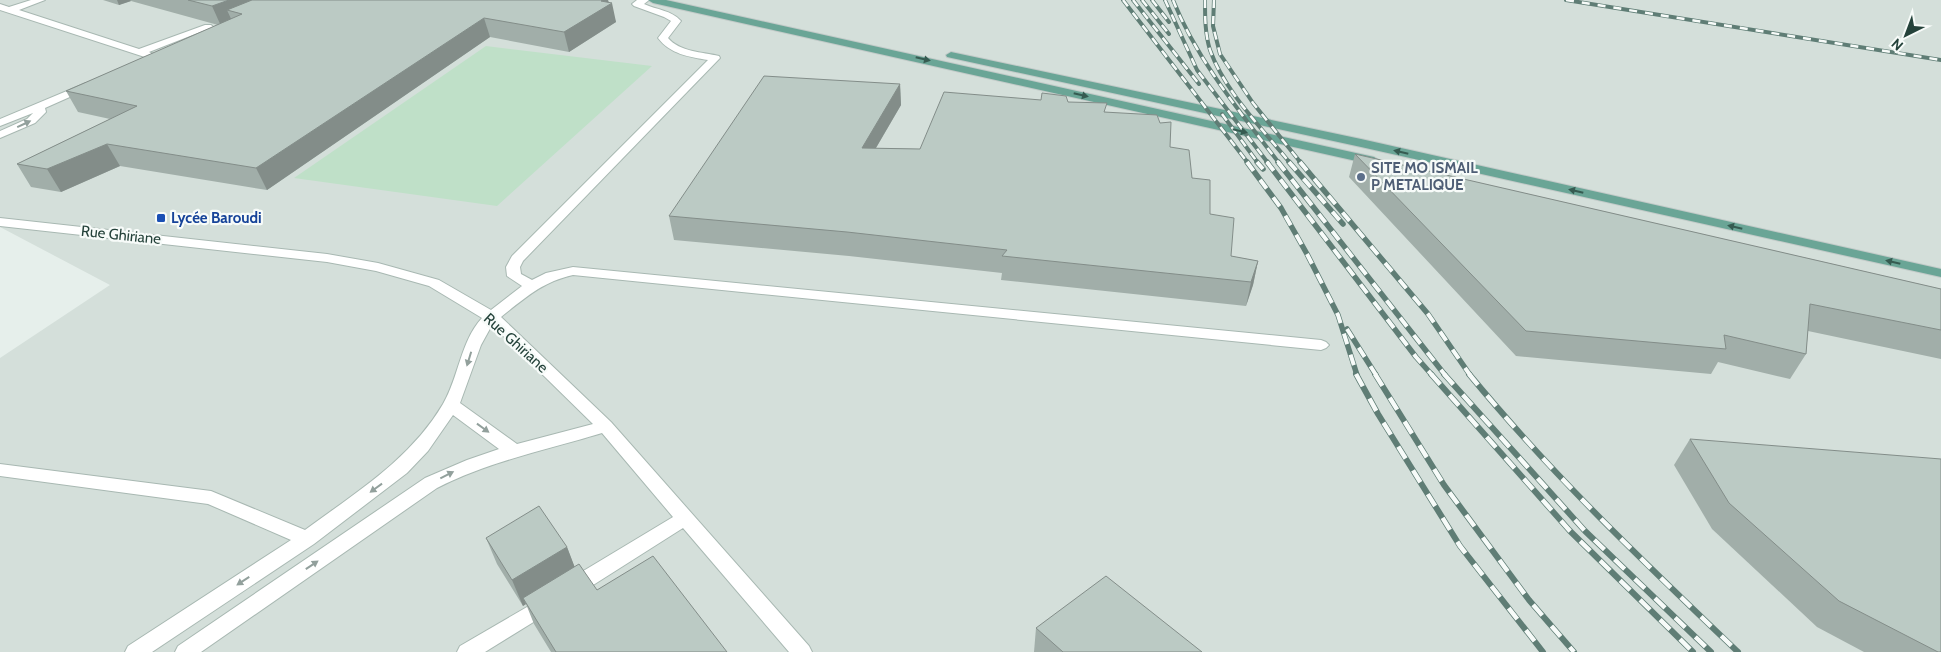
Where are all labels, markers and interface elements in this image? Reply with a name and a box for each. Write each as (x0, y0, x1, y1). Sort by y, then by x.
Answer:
north arrow (1881, 10, 1931, 60)
text: N (1888, 35, 1907, 55)
one-way arrow (915, 55, 930, 63)
one-way arrow (1074, 91, 1089, 99)
one-way arrow (17, 120, 31, 128)
one-way arrow (1232, 127, 1247, 135)
one-way arrow (1393, 148, 1408, 156)
place label: SITE MO ISMAIL P METALIQUE (1371, 159, 1478, 194)
marker: SITE MO ISMAIL P METALIQUE (1355, 171, 1367, 183)
one-way arrow (1569, 187, 1584, 195)
place label: Lycée Baroudi (171, 209, 262, 227)
marker: Lycée Baroudi (155, 212, 167, 224)
street label: Rue Ghiriane (80, 222, 162, 248)
one-way arrow (1727, 223, 1742, 231)
one-way arrow (1886, 258, 1901, 266)
street label: Rue Ghiriane (480, 309, 552, 377)
one-way arrow (464, 351, 472, 366)
one-way arrow (476, 423, 490, 433)
one-way arrow (440, 471, 454, 479)
one-way arrow (370, 483, 383, 494)
one-way arrow (305, 560, 319, 570)
one-way arrow (236, 576, 249, 586)

